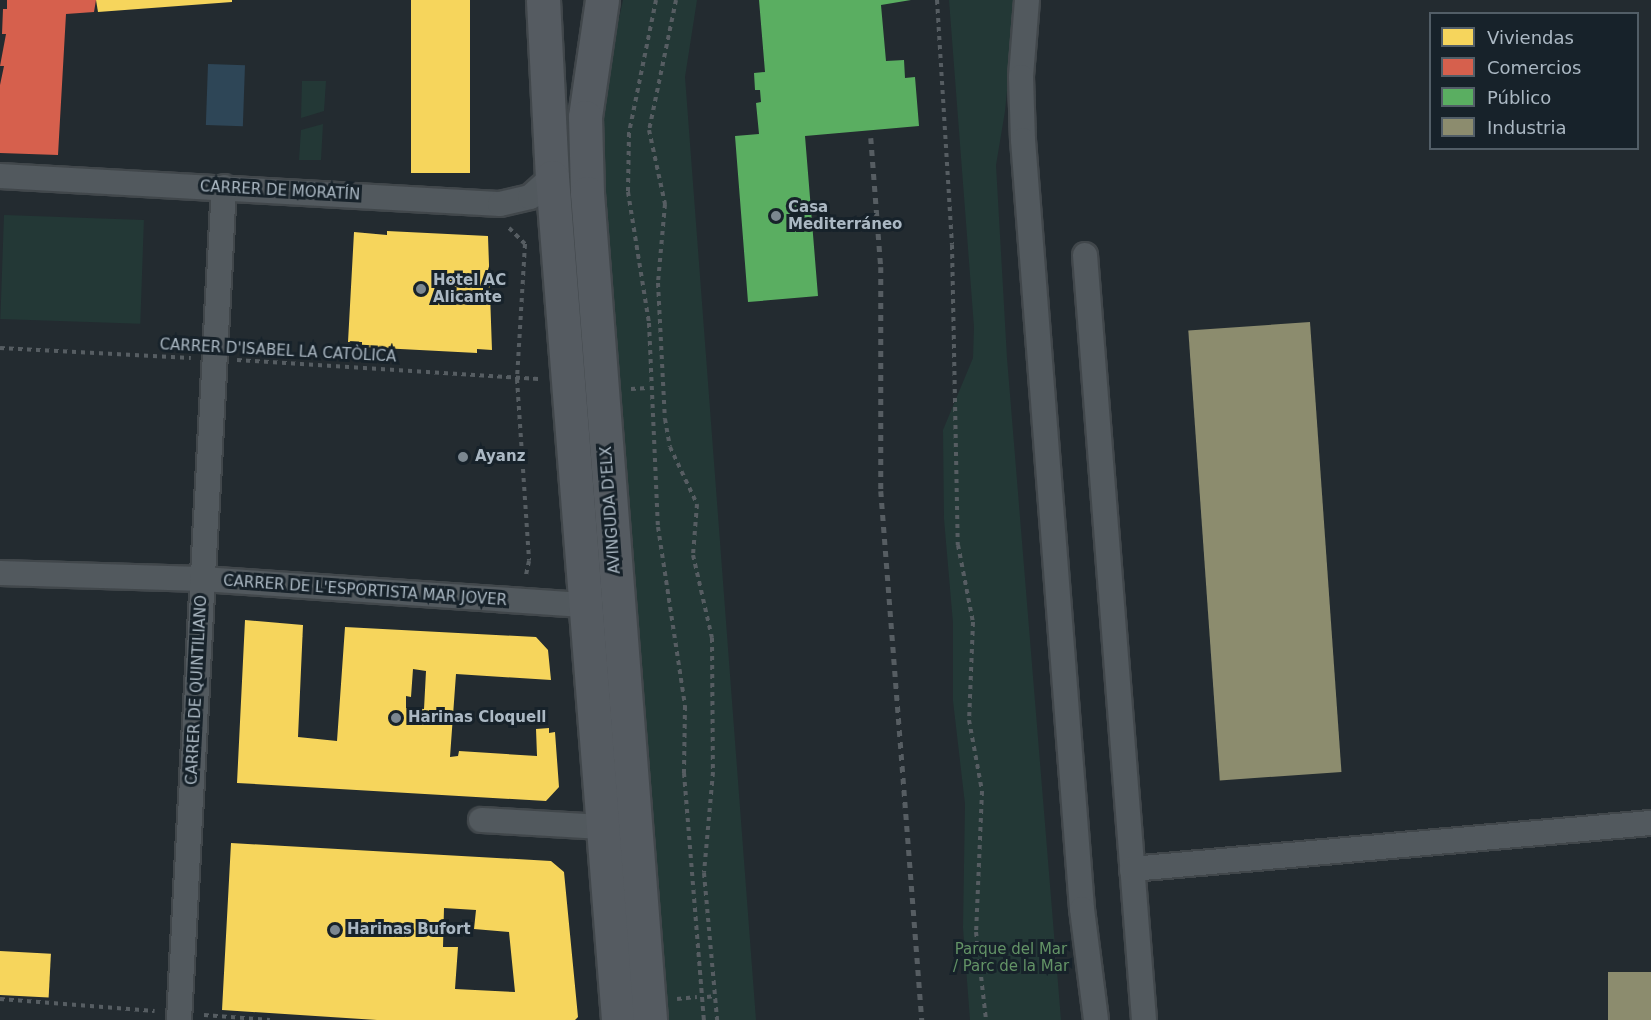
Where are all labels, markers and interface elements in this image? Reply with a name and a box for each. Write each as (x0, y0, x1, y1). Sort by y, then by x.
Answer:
legend (1429, 12, 1639, 150)
text: Viviendas (1487, 27, 1574, 48)
text: Comercios (1487, 57, 1581, 78)
text: Público (1487, 87, 1551, 108)
text: Industria (1487, 117, 1566, 138)
street label: CARRER DE MORATÍN (199, 178, 361, 204)
place label: Casa Mediterráneo (788, 198, 902, 233)
marker: Casa Mediterráneo (769, 209, 783, 223)
place label: Hotel AC Alicante (433, 271, 506, 306)
marker: Hotel AC Alicante (414, 282, 428, 296)
street label: CARRER D'ISABEL LA CATÒLICA (159, 336, 397, 366)
street label: AVINGUDA D'ELX (598, 446, 624, 574)
place label: Ayanz (475, 448, 525, 466)
marker: Ayanz (456, 450, 470, 464)
street label: CARRER DE L'ESPORTISTA MAR JOVER (223, 572, 507, 610)
street label: CARRER DE QUINTILIANO (183, 595, 211, 785)
place label: Harinas Cloquell (408, 709, 546, 727)
marker: Harinas Cloquell (389, 711, 403, 725)
place label: Harinas Bufort (347, 921, 471, 939)
marker: Harinas Bufort (328, 923, 342, 937)
park label: Parque del Mar / Parc de la Mar (953, 940, 1069, 975)

